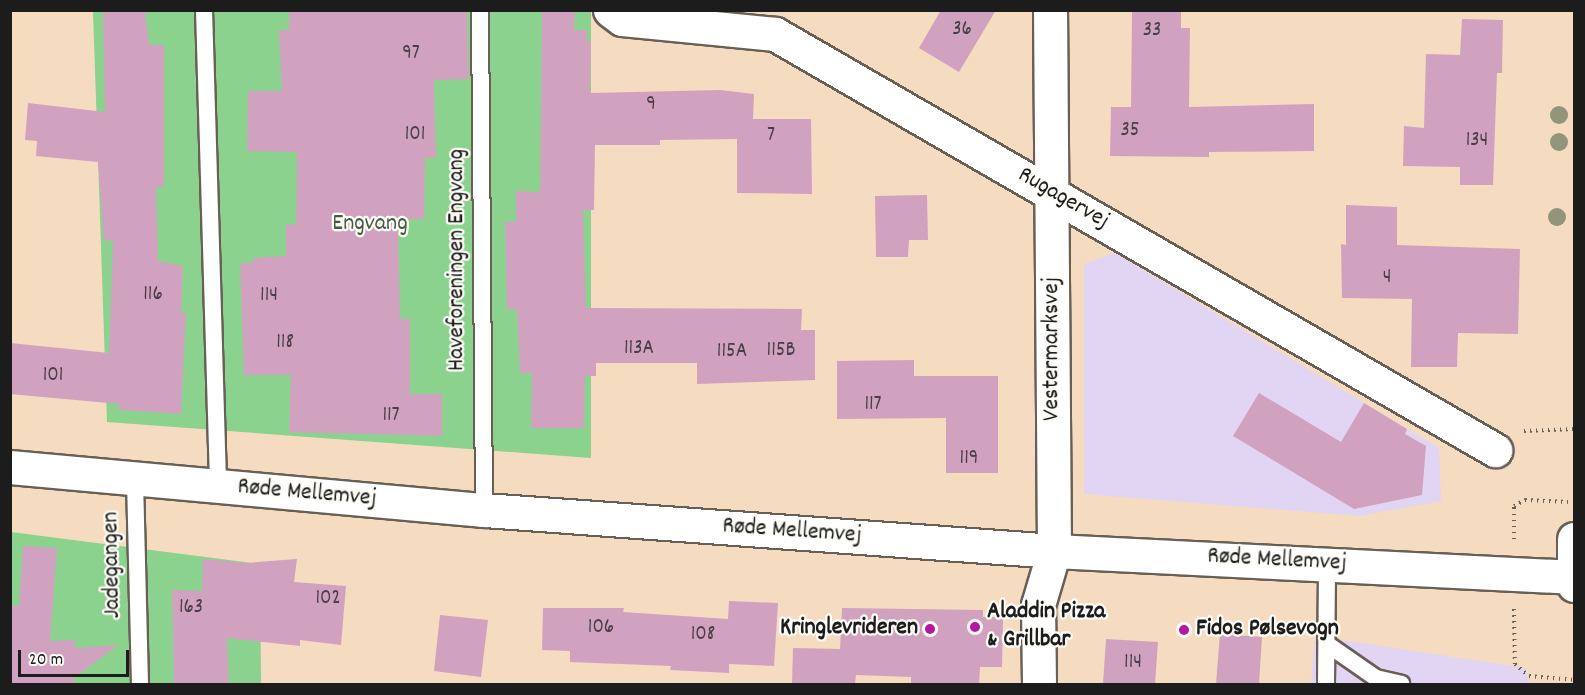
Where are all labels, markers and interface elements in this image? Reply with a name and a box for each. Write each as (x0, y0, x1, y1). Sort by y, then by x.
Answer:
house number: 36 (952, 17, 972, 43)
house number: 33 (1143, 18, 1161, 44)
house number: 97 (402, 41, 420, 67)
house number: 9 (646, 92, 656, 118)
house number: 35 (1120, 118, 1140, 144)
house number: 101 (405, 122, 425, 148)
house number: 7 (767, 123, 775, 149)
house number: 134 (1466, 128, 1488, 154)
street label: Haveforeningen Engvang (444, 149, 472, 371)
street label: Rugagervej (1012, 161, 1114, 237)
park label: Engvang (332, 211, 408, 239)
house number: 4 (1383, 265, 1391, 291)
street label: Vestermarksvej (1039, 277, 1067, 421)
house number: 116 (143, 282, 163, 308)
house number: 114 (260, 283, 278, 309)
house number: 118 (276, 330, 294, 356)
house number: 113A (624, 336, 654, 362)
house number: 115B (767, 338, 795, 364)
house number: 115A (717, 339, 747, 365)
house number: 101 (43, 363, 63, 389)
house number: 117 (864, 392, 882, 418)
house number: 117 (382, 403, 400, 429)
house number: 119 (960, 446, 978, 472)
street label: Røde Mellemvej (236, 474, 378, 514)
street label: Jadegangen (98, 511, 128, 619)
street label: Røde Mellemvej (721, 513, 863, 551)
street label: Røde Mellemvej (1207, 543, 1347, 579)
house number: 102 (315, 586, 341, 612)
house number: 163 (179, 595, 203, 621)
place label: Aladdin Pizza & Grillbar (987, 599, 1105, 655)
house number: 106 (588, 615, 614, 641)
place label: Kringlevrideren (780, 615, 918, 643)
place label: Fidos Pølsevogn (1196, 616, 1339, 644)
marker: Aladdin Pizza & Grillbar (968, 620, 982, 634)
house number: 108 (691, 622, 715, 648)
marker: Kringlevrideren (923, 622, 937, 636)
marker: Fidos Pølsevogn (1177, 623, 1191, 637)
scale bar (21, 638, 132, 676)
text: 20 m (29, 648, 63, 673)
house number: 114 (1124, 650, 1142, 676)

